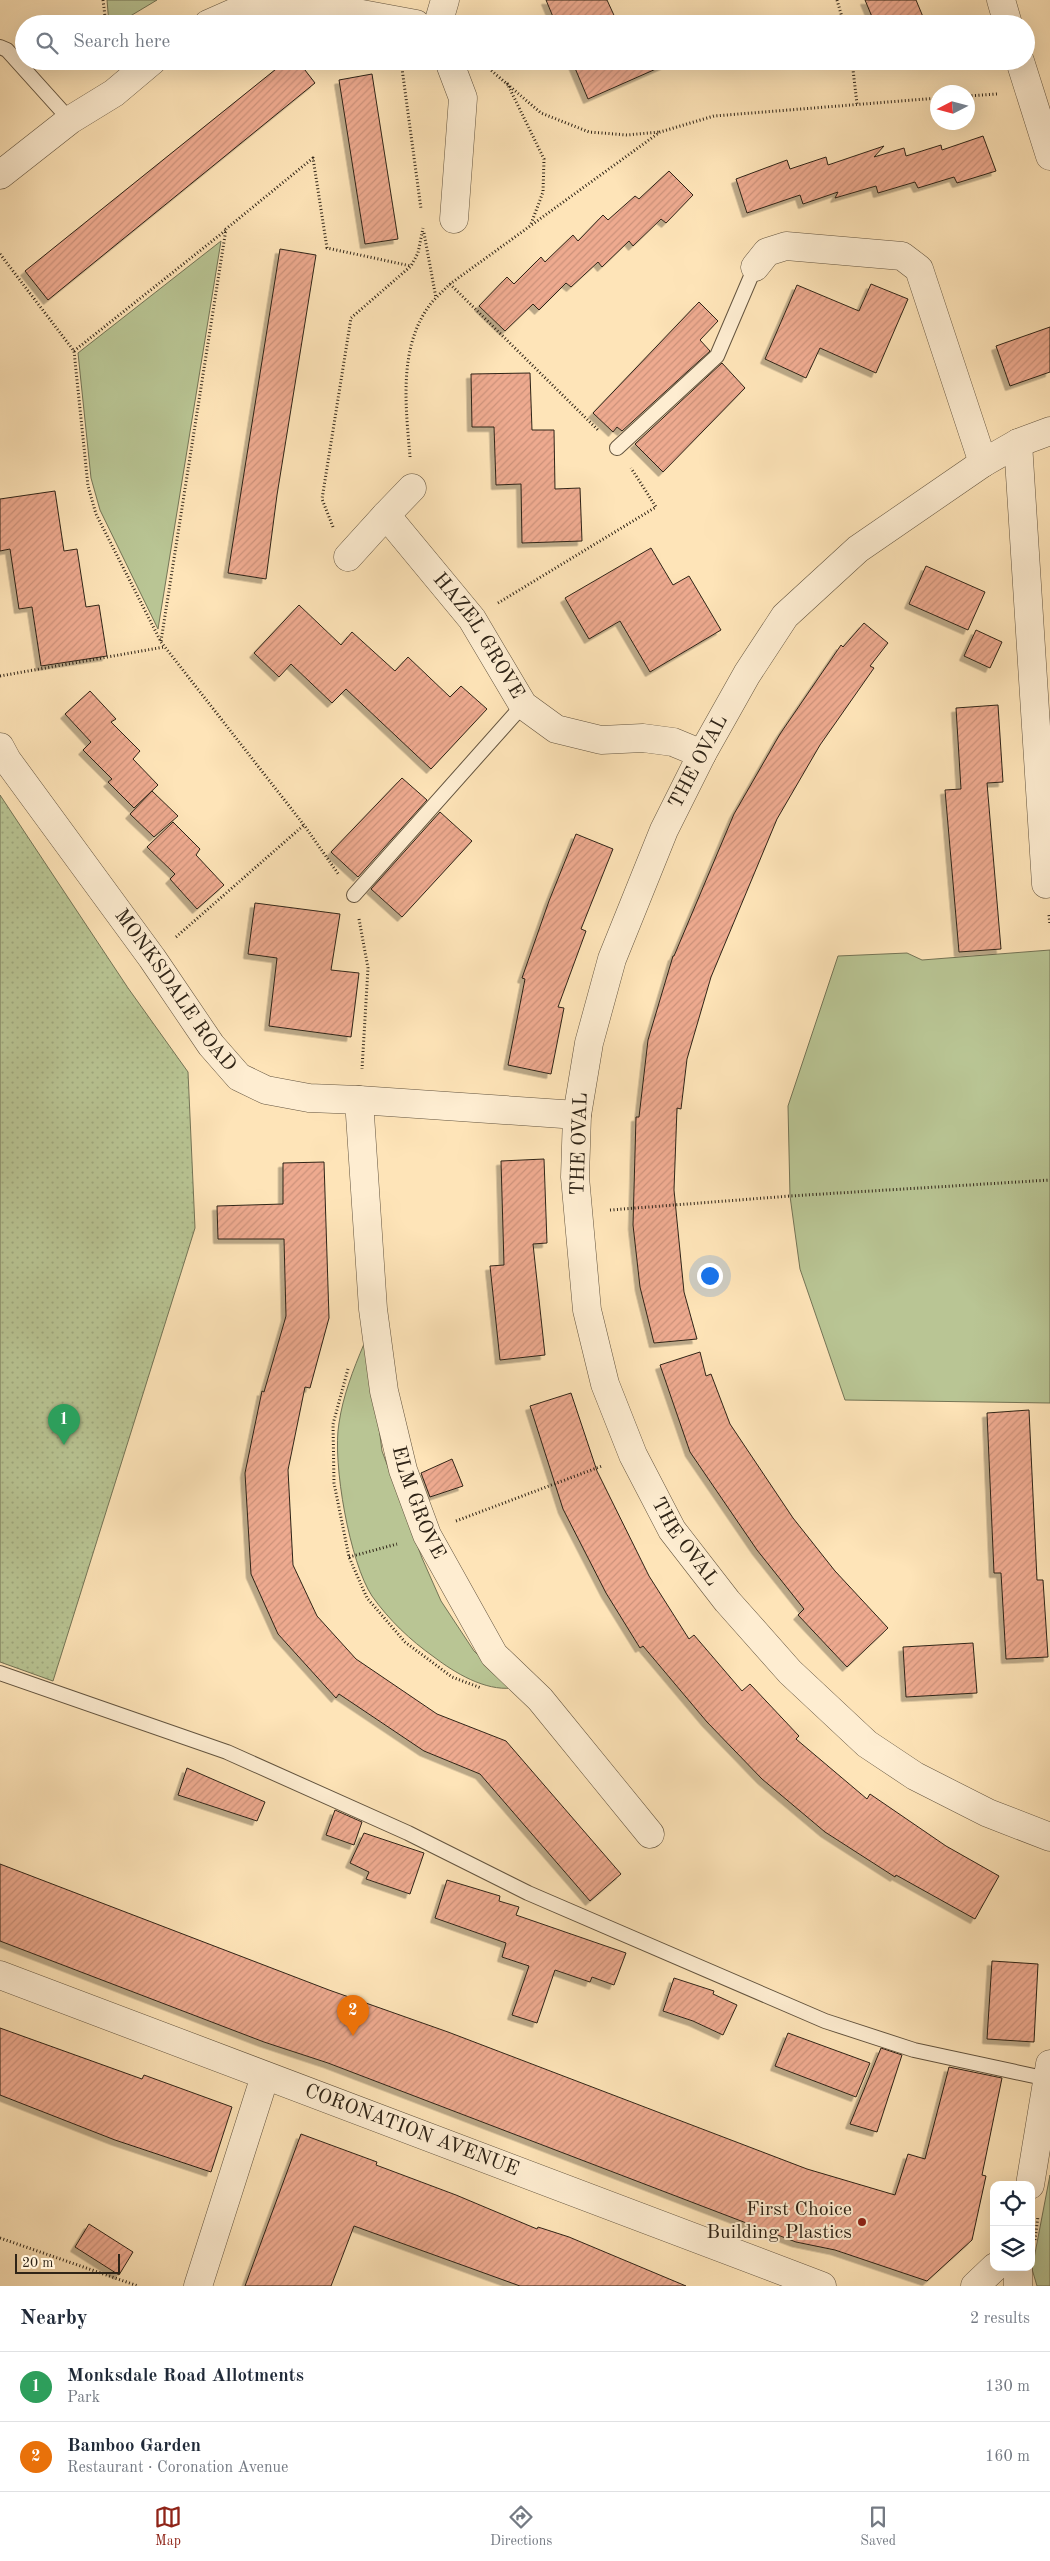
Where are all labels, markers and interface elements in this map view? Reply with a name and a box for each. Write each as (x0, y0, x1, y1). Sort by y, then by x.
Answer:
search box (15, 15, 1035, 70)
icon: search (33, 29, 61, 57)
text: Search here (73, 33, 170, 52)
north arrow (930, 85, 975, 130)
street label: HAZEL GROVE (429, 569, 527, 703)
street label: THE OVAL (666, 712, 732, 812)
street label: MONKSDALE ROAD (110, 906, 239, 1076)
street label: THE OVAL (568, 1092, 592, 1196)
your location (697, 1263, 723, 1289)
pin: 1 (48, 1404, 80, 1445)
street label: ELM GROVE (388, 1444, 449, 1563)
street label: THE OVAL (647, 1495, 722, 1590)
pin: 2 (337, 1995, 369, 2036)
street label: CORONATION AVENUE (302, 2081, 521, 2180)
map controls (990, 2181, 1035, 2271)
button: locate (990, 2181, 1035, 2226)
place label: First Choice Building Plastics (706, 2200, 852, 2243)
marker: First Choice Building Plastics (856, 2216, 868, 2228)
button: layers (990, 2226, 1035, 2271)
scale bar (15, 2251, 120, 2274)
text: 20 m (22, 2256, 53, 2270)
text: Nearby (20, 2308, 88, 2329)
text: 2 results (970, 2311, 1030, 2327)
text: Monksdale Road Allotments (67, 2367, 304, 2386)
text: 1 (31, 2379, 41, 2395)
text: 130 m (985, 2379, 1030, 2395)
text: Park (67, 2390, 100, 2406)
text: Bamboo Garden (67, 2437, 201, 2456)
text: 2 (31, 2449, 41, 2465)
text: 160 m (985, 2449, 1030, 2465)
text: Restaurant · Coronation Avenue (67, 2460, 288, 2476)
tab: Map (154, 2503, 182, 2550)
tab: Directions (490, 2503, 552, 2550)
tab: Saved (860, 2503, 896, 2550)

